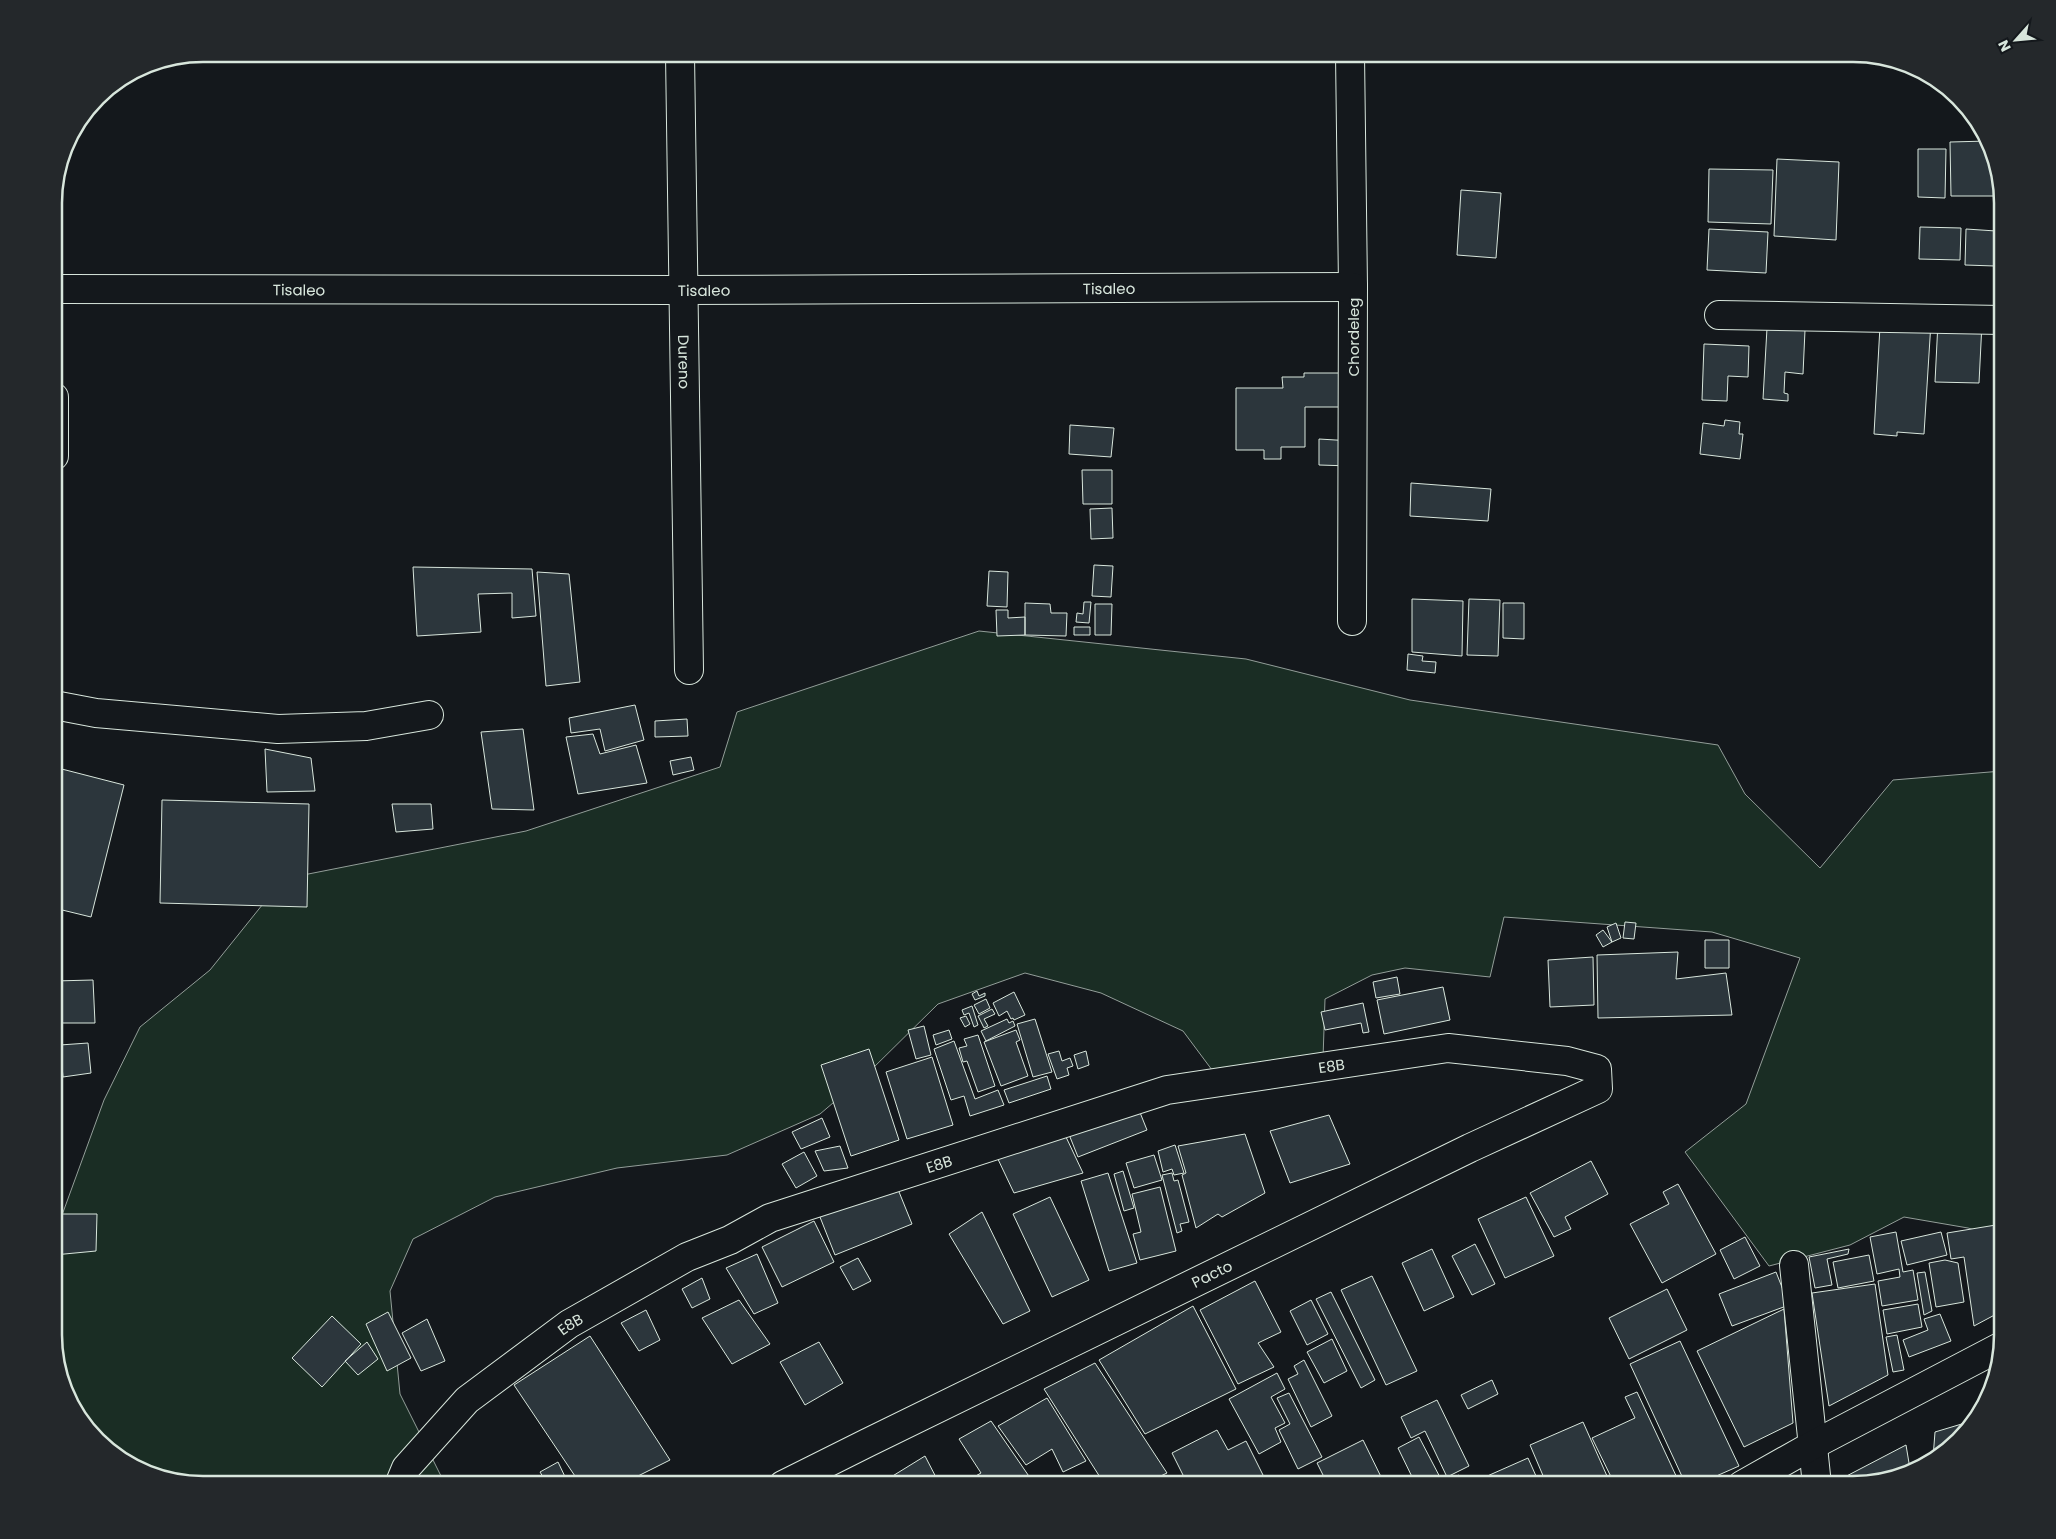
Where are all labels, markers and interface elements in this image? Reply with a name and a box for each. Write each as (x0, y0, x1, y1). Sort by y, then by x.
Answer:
north arrow (1991, 15, 2041, 65)
text: N (1993, 37, 2016, 55)
street label: Tisaleo (1083, 277, 1135, 299)
street label: Tisaleo (273, 279, 325, 300)
street label: Tisaleo (678, 279, 730, 301)
street label: Chordeleg (1343, 298, 1364, 376)
street label: Dureno (674, 335, 695, 389)
street label: E8B (1317, 1053, 1346, 1078)
street label: E8B (923, 1149, 955, 1178)
street label: Pacto (1188, 1255, 1236, 1293)
street label: E8B (553, 1308, 587, 1340)

